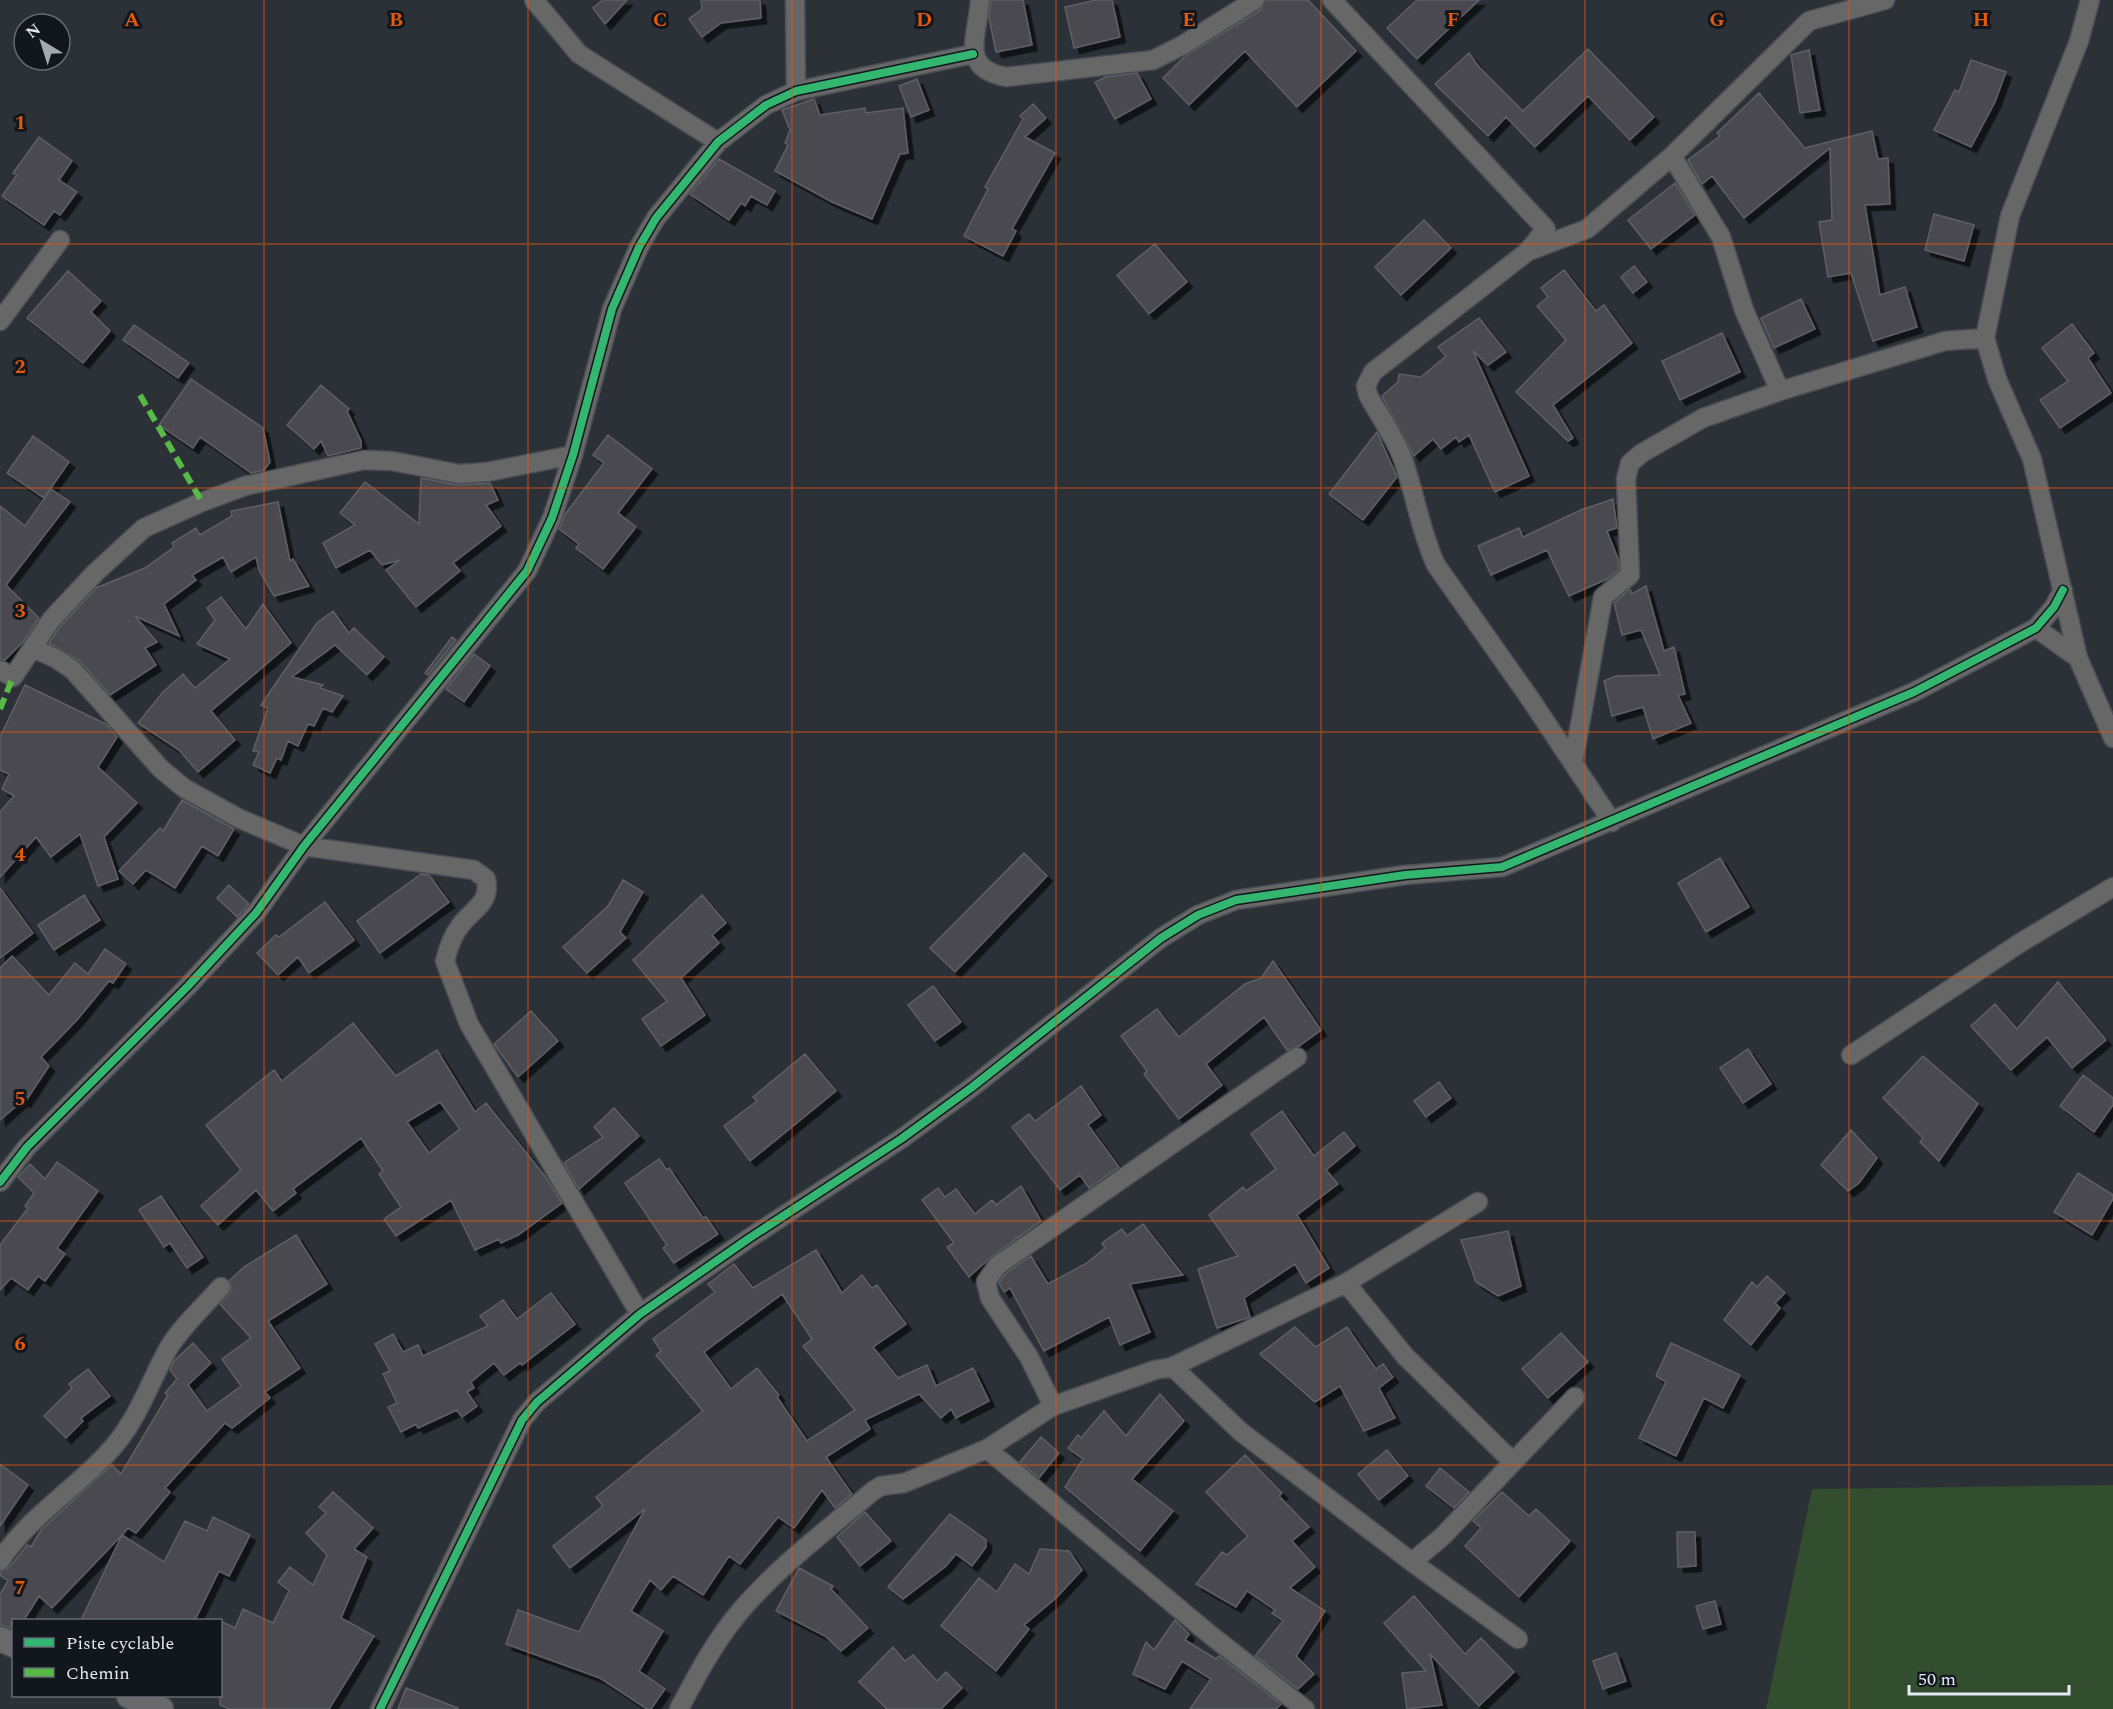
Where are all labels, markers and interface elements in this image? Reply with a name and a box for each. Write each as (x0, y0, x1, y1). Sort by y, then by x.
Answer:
text: A (124, 5, 140, 35)
text: B (389, 5, 403, 35)
text: C (653, 5, 667, 35)
text: D (916, 5, 932, 35)
text: E (1182, 5, 1196, 35)
text: F (1447, 5, 1459, 35)
text: G (1709, 5, 1725, 35)
text: H (1973, 5, 1989, 35)
north arrow (12, 12, 72, 72)
text: N (21, 17, 46, 44)
text: 1 (14, 108, 26, 138)
text: 2 (14, 352, 26, 382)
text: 3 (14, 596, 26, 626)
text: 4 (14, 840, 26, 870)
text: 5 (14, 1084, 26, 1114)
text: 6 (14, 1329, 26, 1359)
text: 7 (14, 1573, 26, 1603)
legend (12, 1619, 222, 1697)
text: Piste cyclable (66, 1630, 174, 1657)
scale bar (1909, 1658, 2070, 1696)
text: Chemin (66, 1660, 130, 1687)
text: 50 m (1918, 1666, 1956, 1693)

